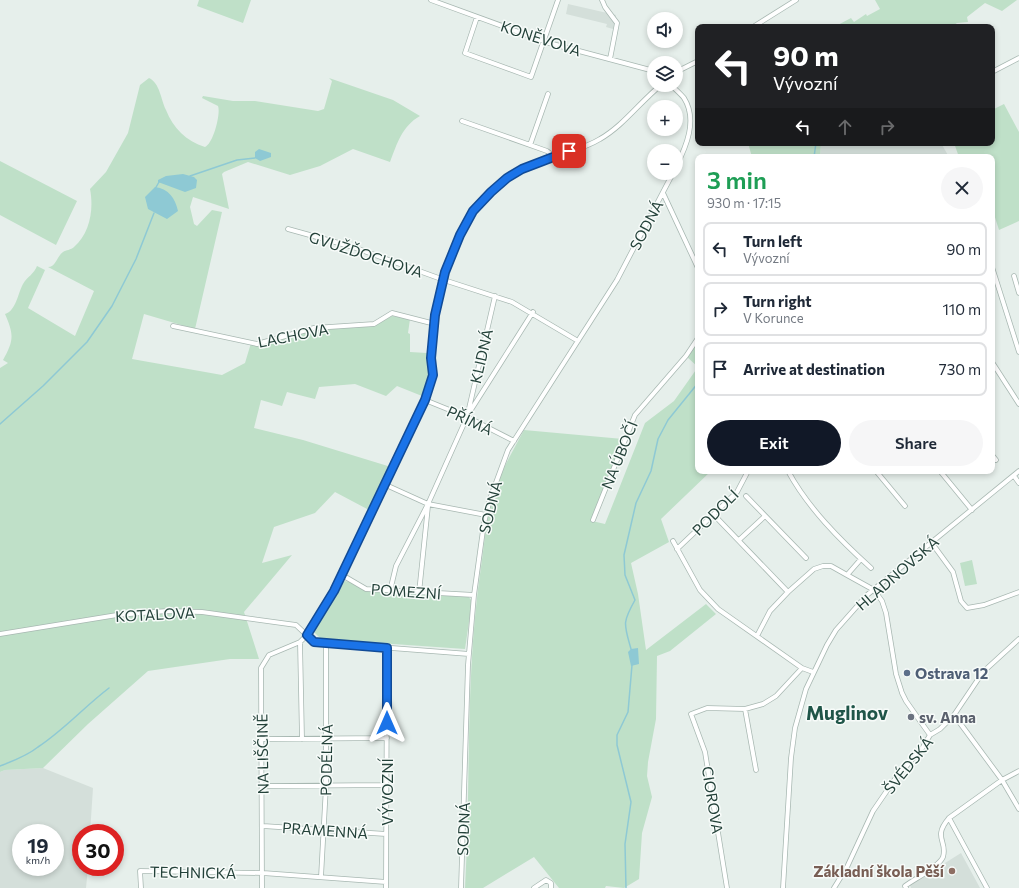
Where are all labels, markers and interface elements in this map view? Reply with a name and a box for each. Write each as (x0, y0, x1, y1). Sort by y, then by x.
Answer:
map controls (647, 12, 683, 180)
button: sound (647, 12, 683, 48)
street label: KONĚVOVA (499, 16, 584, 59)
text: 90 m (773, 38, 839, 72)
icon: left (707, 40, 759, 92)
button: layers (647, 56, 683, 92)
text: Vývozní (773, 72, 838, 94)
button: + (647, 100, 683, 136)
icon: left (792, 116, 814, 138)
icon: ahead (834, 116, 856, 138)
icon: right (876, 116, 898, 138)
pin (552, 134, 586, 168)
icon: arrive (558, 140, 580, 162)
button: − (647, 144, 683, 180)
text: 3 min (707, 165, 767, 194)
button: close (941, 167, 983, 209)
text: 930 m · 17:15 (707, 195, 781, 211)
street label: SODNÁ (625, 197, 667, 253)
street label: GVUŽĎOCHOVA (307, 226, 425, 281)
text: Turn left (743, 232, 802, 250)
icon: left (709, 238, 731, 260)
text: 90 m (946, 240, 981, 258)
text: Vývozní (743, 250, 790, 266)
text: Turn right (743, 292, 812, 310)
icon: right (709, 298, 731, 320)
text: 110 m (942, 300, 981, 318)
text: V Korunce (743, 310, 804, 326)
street label: LACHOVA (256, 319, 330, 351)
street label: KLIDNÁ (465, 327, 496, 385)
icon: arrive (709, 358, 731, 380)
text: Arrive at destination (743, 360, 885, 378)
text: 730 m (939, 360, 981, 378)
street label: PŘÍMÁ (444, 401, 496, 438)
street label: NA ÚBOČÍ (596, 417, 641, 492)
button: Exit (707, 420, 841, 466)
button: Share (849, 420, 983, 466)
street label: SODNÁ (474, 478, 505, 535)
street label: PODOLÍ (688, 484, 742, 539)
street label: HLADNOVSKÁ (851, 531, 942, 614)
street label: POMEZNÍ (370, 579, 443, 602)
street label: KOTALOVA (115, 603, 195, 625)
place label: Ostrava 12 (915, 664, 988, 682)
marker: Ostrava 12 (902, 668, 912, 678)
district label: Muglinov (806, 701, 889, 724)
position arrow (366, 702, 408, 744)
place label: sv. Anna (919, 708, 976, 726)
marker: sv. Anna (906, 712, 916, 722)
street label: NA LIŠČINĚ (251, 713, 272, 795)
street label: PODÉLNÁ (315, 724, 336, 796)
street label: ŠVÉDSKÁ (879, 732, 936, 797)
street label: VÝVOZNÍ (377, 757, 396, 826)
street label: CIOROVA (699, 765, 727, 835)
street label: SODNÁ (452, 802, 473, 856)
street label: PRAMENNÁ (281, 817, 369, 842)
speed limit sign: 30 (72, 824, 124, 876)
text: 19 (27, 833, 49, 857)
text: km/h (26, 854, 50, 866)
street label: TECHNICKÁ (150, 861, 236, 882)
place label: Základní škola Pěší (813, 862, 945, 880)
marker: Základní škola Pěší (947, 866, 957, 876)

